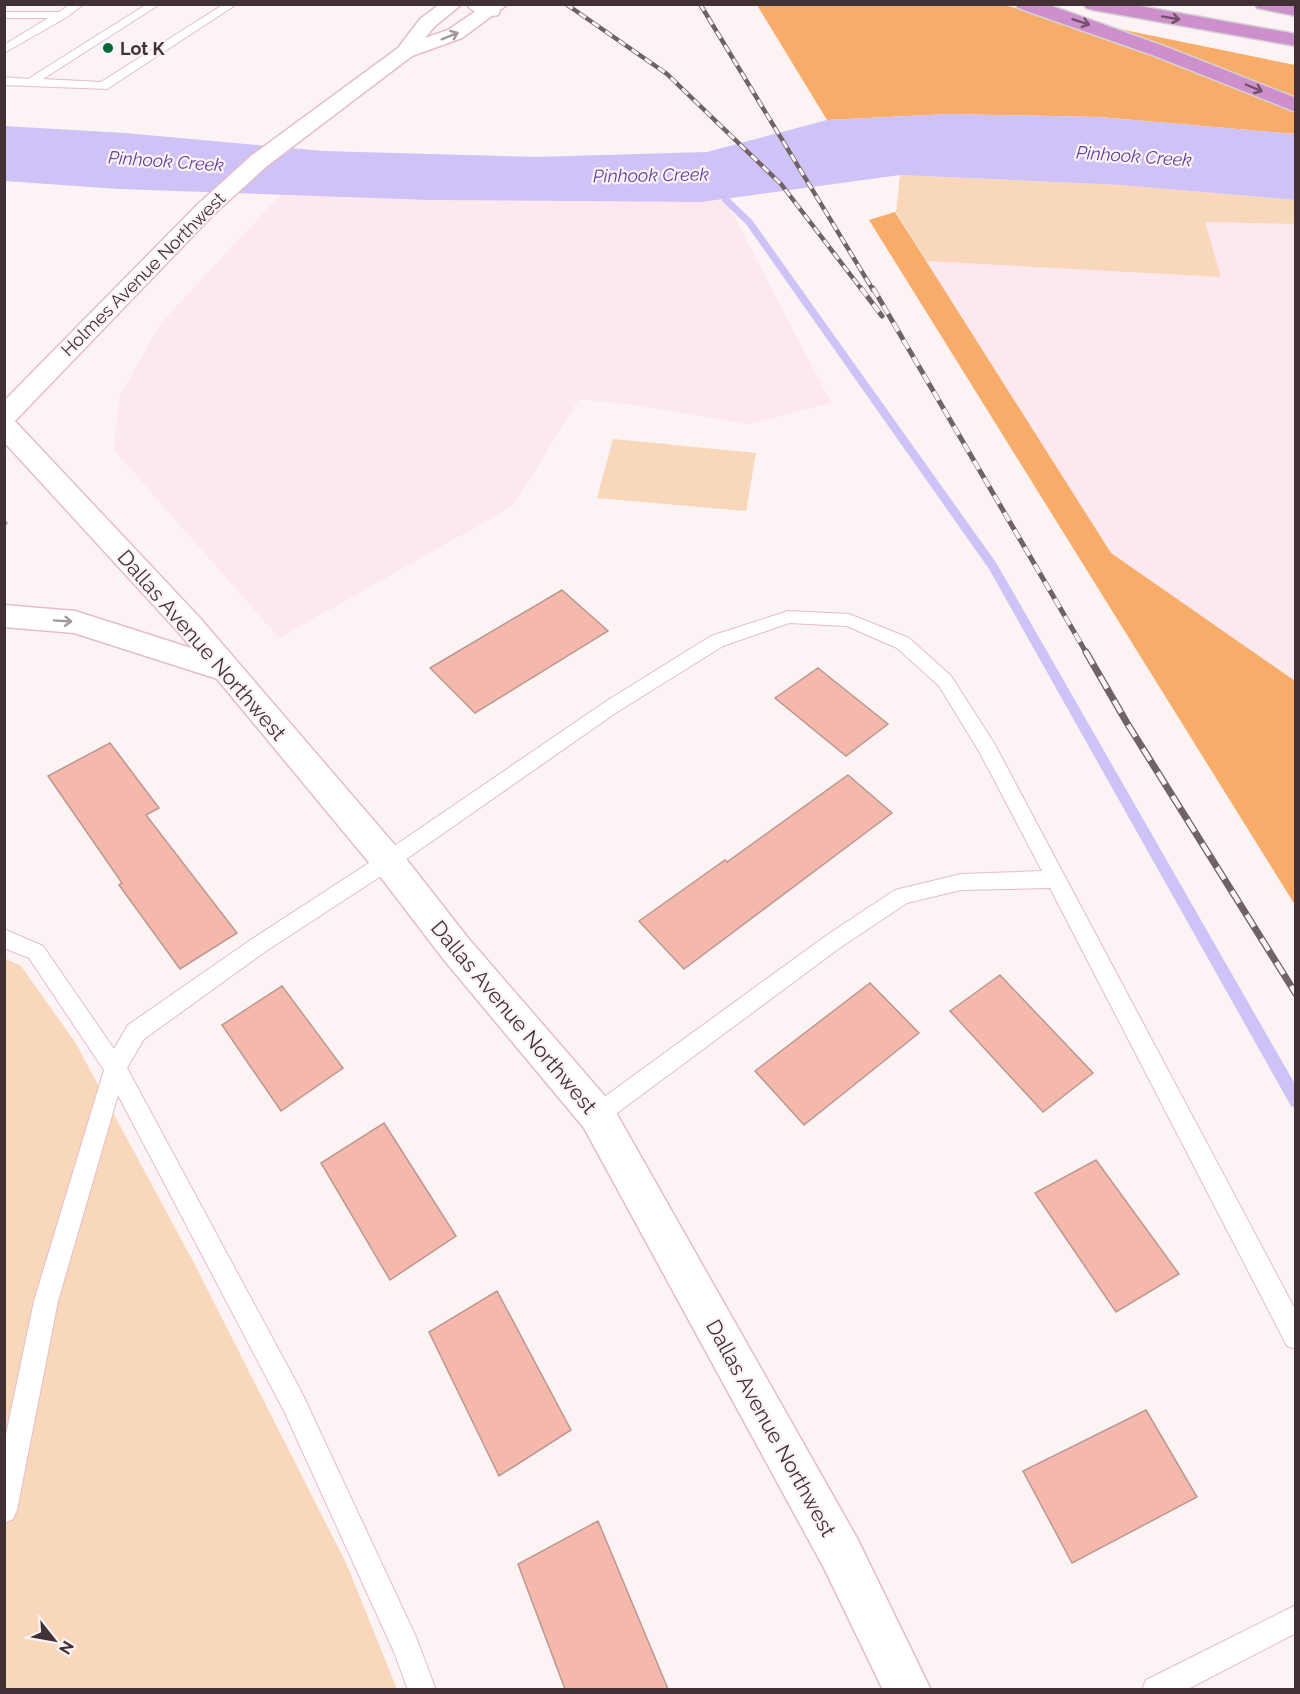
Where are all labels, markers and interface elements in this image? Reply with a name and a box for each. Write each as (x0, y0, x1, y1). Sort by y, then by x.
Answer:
one-way arrow (1161, 13, 1181, 24)
one-way arrow (1071, 18, 1090, 29)
one-way arrow (440, 30, 459, 41)
place label: Lot K (120, 38, 165, 59)
marker: Lot K (101, 41, 115, 55)
one-way arrow (1245, 83, 1263, 94)
water label: Pinhook Creek (1075, 141, 1193, 171)
water label: Pinhook Creek (107, 146, 225, 176)
water label: Pinhook Creek (593, 163, 710, 187)
street label: Holmes Avenue Northwest (57, 188, 229, 360)
street label: Dallas Avenue Northwest (112, 545, 292, 745)
one-way arrow (52, 615, 72, 626)
street label: Dallas Avenue Northwest (426, 915, 602, 1119)
street label: Dallas Avenue Northwest (701, 1315, 841, 1541)
north arrow (24, 1610, 84, 1670)
text: N (55, 1637, 78, 1658)

